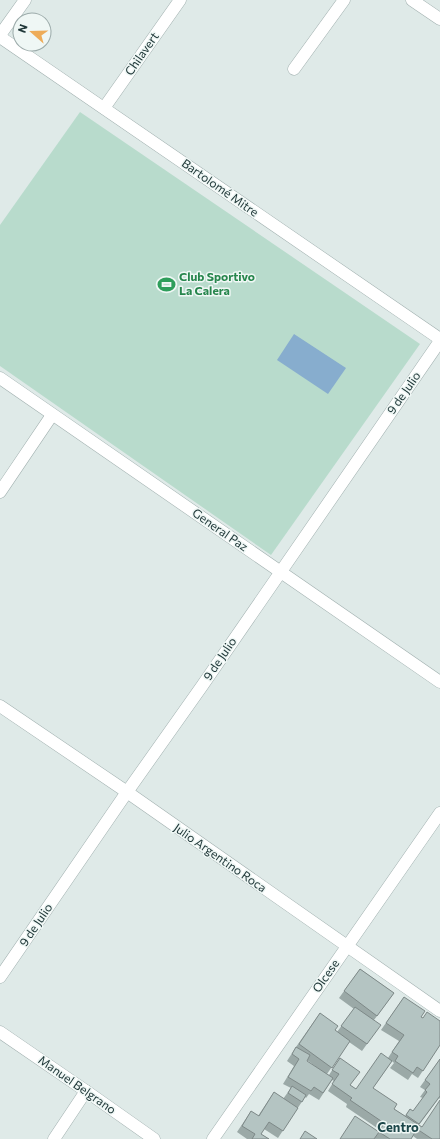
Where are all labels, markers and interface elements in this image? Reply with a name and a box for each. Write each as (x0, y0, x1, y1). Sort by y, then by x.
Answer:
north arrow (12, 12, 52, 52)
text: N (15, 22, 30, 35)
street label: Chilavert (121, 29, 161, 78)
street label: Bartolomé Mitre (179, 155, 262, 219)
place label: Club Sportivo La Calera (179, 269, 255, 297)
sports icon: Club Sportivo La Calera (156, 274, 176, 294)
street label: 9 de Julio (383, 368, 424, 417)
street label: General Paz (190, 505, 251, 553)
street label: 9 de Julio (200, 634, 239, 683)
street label: Julio Argentino Roca (171, 820, 270, 895)
street label: 9 de Julio (16, 900, 55, 949)
street label: Olcese (309, 956, 341, 995)
street label: Manuel Belgrano (36, 1052, 119, 1116)
district label: Centro (377, 1119, 419, 1135)

